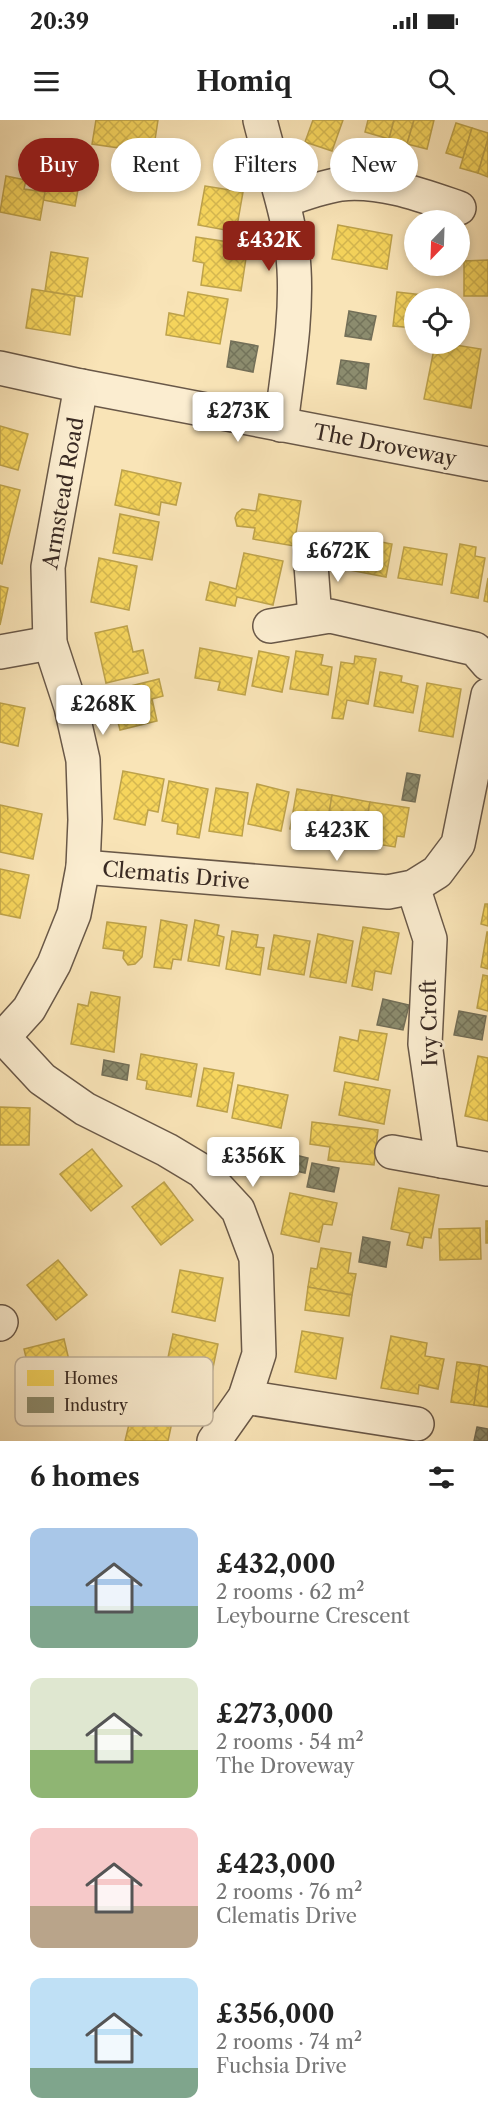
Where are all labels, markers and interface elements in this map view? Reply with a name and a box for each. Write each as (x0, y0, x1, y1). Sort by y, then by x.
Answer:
text: 20:39 (30, 8, 89, 35)
icon: menu (30, 65, 63, 98)
text: Homiq (196, 65, 292, 98)
icon: search (425, 65, 458, 98)
chip: Buy (18, 138, 99, 192)
chip: Rent (111, 138, 201, 192)
chip: Filters (213, 138, 318, 192)
chip: New (330, 138, 418, 192)
north arrow (404, 210, 470, 276)
map controls (404, 210, 470, 354)
pin: £432K (227, 221, 311, 272)
text: £432K (237, 228, 301, 252)
button: locate (404, 288, 470, 354)
pin: £273K (196, 392, 280, 443)
text: £273K (207, 399, 269, 423)
street label: Armstead Road (37, 415, 89, 572)
street label: The Droveway (311, 419, 459, 471)
pin: £672K (296, 532, 380, 583)
text: £672K (306, 539, 370, 563)
pin: £268K (61, 685, 145, 736)
text: £268K (70, 692, 136, 716)
pin: £423K (295, 811, 379, 862)
text: £423K (305, 818, 369, 842)
street label: Clematis Drive (101, 856, 251, 894)
street label: Ivy Croft (416, 979, 442, 1067)
pin: £356K (211, 1137, 295, 1188)
text: £356K (221, 1144, 285, 1168)
legend (15, 1357, 213, 1426)
text: Homes (64, 1368, 118, 1388)
text: Industry (64, 1395, 129, 1415)
text: 6 homes (30, 1461, 140, 1493)
icon: filters (425, 1461, 458, 1494)
text: £432,000 (216, 1548, 335, 1580)
icon: home (78, 1552, 150, 1624)
text: 2 rooms · 62 m² (216, 1580, 364, 1604)
text: Leybourne Crescent (216, 1604, 410, 1628)
text: £273,000 (216, 1698, 334, 1730)
icon: home (78, 1702, 150, 1774)
text: 2 rooms · 54 m² (216, 1730, 364, 1754)
text: The Droveway (216, 1754, 354, 1778)
text: £423,000 (216, 1848, 335, 1880)
icon: home (78, 1852, 150, 1924)
text: 2 rooms · 76 m² (216, 1880, 362, 1904)
text: Clematis Drive (216, 1904, 357, 1928)
text: £356,000 (216, 1998, 335, 2030)
icon: home (78, 2002, 150, 2074)
text: 2 rooms · 74 m² (216, 2030, 362, 2054)
text: Fuchsia Drive (216, 2054, 347, 2078)

